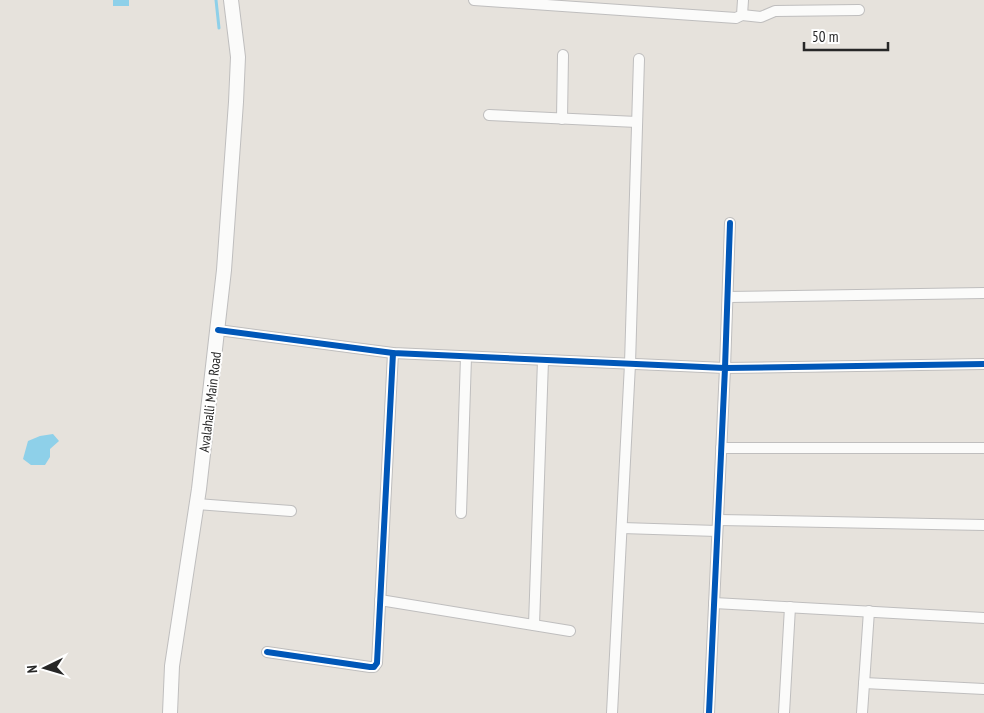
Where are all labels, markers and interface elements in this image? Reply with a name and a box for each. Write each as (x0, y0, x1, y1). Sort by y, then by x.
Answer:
scale bar (804, 20, 888, 52)
text: 50 m (812, 27, 838, 46)
street label: Avalahalli Main Road (195, 351, 225, 453)
north arrow (20, 643, 70, 693)
text: N (23, 665, 41, 674)

